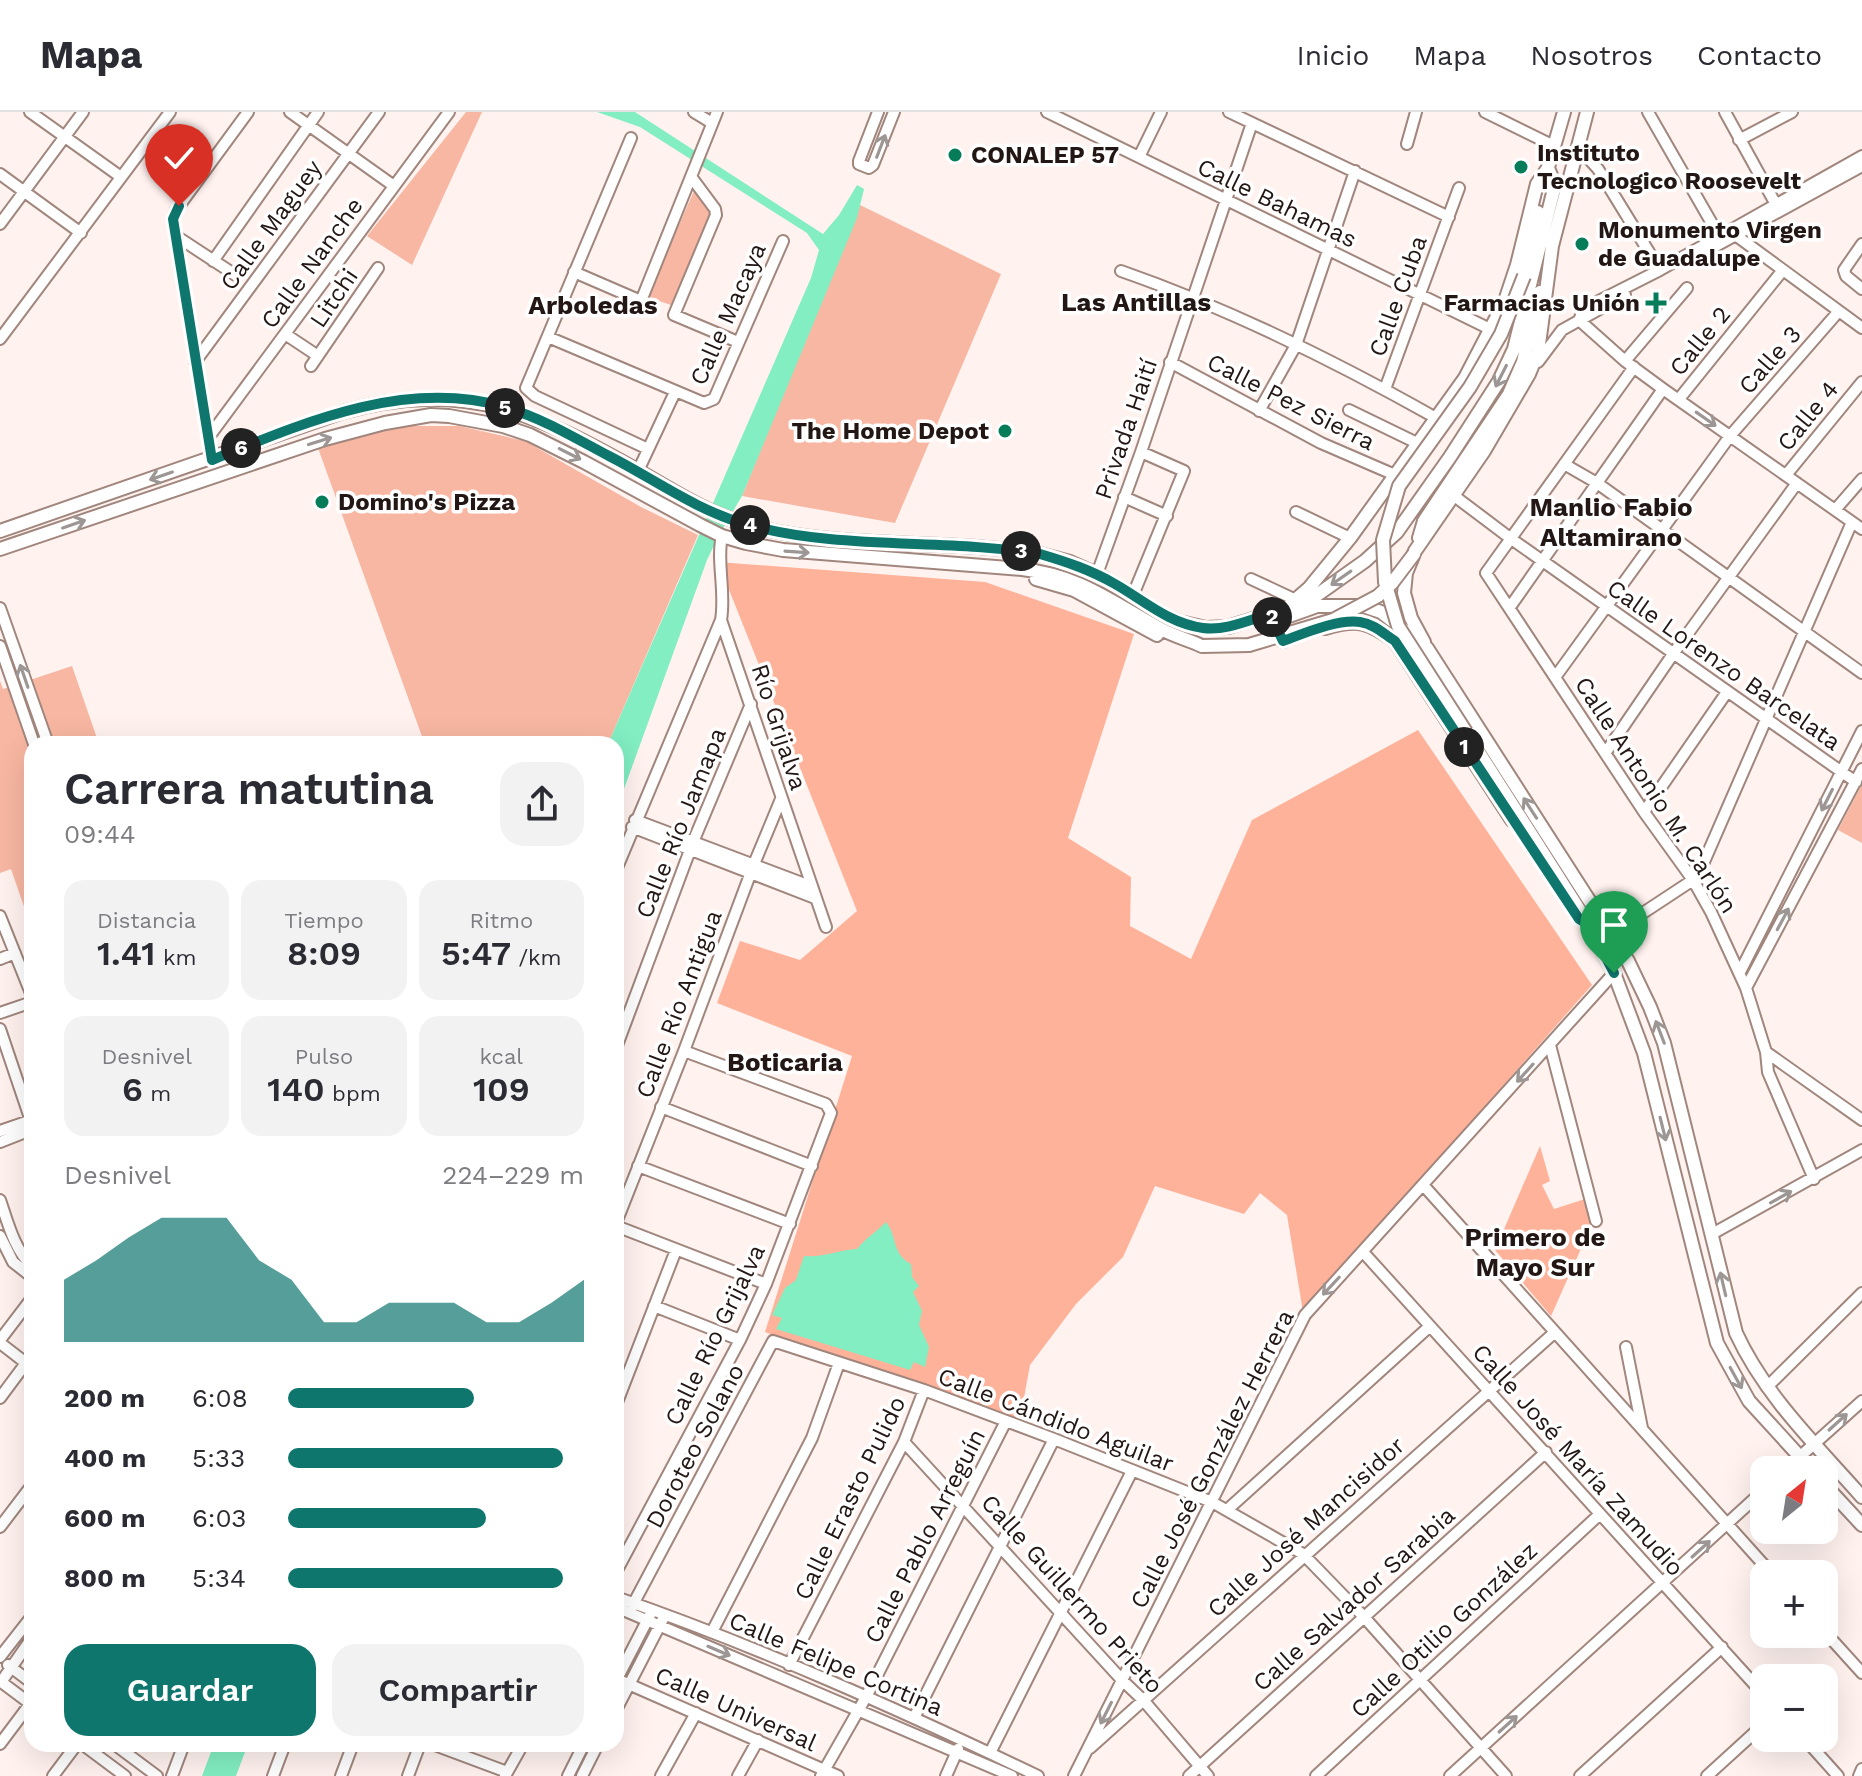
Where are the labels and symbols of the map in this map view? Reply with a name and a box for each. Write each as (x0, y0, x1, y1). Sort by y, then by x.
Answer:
pin (145, 124, 213, 206)
one-way arrow (875, 134, 889, 159)
place label: Instituto Tecnologico Roosevelt (1537, 139, 1801, 195)
place label: CONALEP 57 (971, 141, 1119, 169)
marker: CONALEP 57 (946, 146, 964, 164)
street label: Calle Bahamas (1193, 152, 1361, 254)
street label: Calle Maguey (214, 154, 328, 295)
marker: Instituto Tecnologico Roosevelt (1512, 158, 1530, 176)
street label: Calle Nanche (255, 192, 369, 334)
place label: Monumento Virgen de Guadalupe (1598, 216, 1822, 272)
street label: Calle Cuba (1363, 232, 1433, 360)
marker: Monumento Virgen de Guadalupe (1573, 235, 1591, 253)
street label: Calle Macaya (684, 239, 772, 389)
street label: Litchi (304, 263, 364, 333)
district label: Las Antillas (1061, 287, 1211, 317)
place label: Farmacias Unión (1444, 289, 1640, 317)
district label: Arboledas (528, 290, 658, 320)
marker: Farmacias Unión (1647, 294, 1665, 312)
street label: Calle 2 (1664, 301, 1736, 381)
street label: Calle 3 (1733, 320, 1807, 400)
street label: Calle Pez Sierra (1203, 348, 1379, 456)
street label: Privada Haití (1089, 355, 1163, 503)
one-way arrow (1493, 364, 1508, 388)
street label: Calle 4 (1771, 376, 1845, 456)
pin: 5 (485, 388, 525, 428)
one-way arrow (1695, 411, 1717, 427)
place label: The Home Depot (791, 417, 990, 445)
marker: The Home Depot (996, 422, 1014, 440)
pin: 6 (221, 428, 261, 468)
one-way arrow (308, 432, 333, 447)
one-way arrow (558, 447, 582, 463)
one-way arrow (149, 470, 174, 485)
place label: Domino's Pizza (338, 488, 515, 516)
district label: Manlio Fabio Altamirano (1529, 492, 1693, 552)
marker: Domino's Pizza (313, 493, 331, 511)
pin: 4 (730, 505, 770, 545)
one-way arrow (61, 515, 86, 530)
pin: 3 (1001, 531, 1041, 571)
one-way arrow (783, 544, 810, 559)
one-way arrow (1331, 570, 1353, 586)
street label: Calle Lorenzo Barcelata (1602, 574, 1846, 756)
pin: 2 (1252, 597, 1292, 637)
street label: Río Grijalva (745, 660, 813, 794)
one-way arrow (16, 664, 30, 689)
street label: Calle Antonio M. Carlón (1569, 672, 1743, 918)
street label: Calle Río Jamapa (630, 724, 732, 922)
pin: 1 (1444, 727, 1484, 767)
one-way arrow (1818, 788, 1834, 812)
one-way arrow (1521, 797, 1537, 820)
pin (1580, 891, 1648, 973)
street label: Calle Río Antigua (630, 906, 728, 1102)
one-way arrow (1775, 908, 1791, 931)
one-way arrow (1652, 1020, 1666, 1045)
district label: Boticaria (727, 1047, 843, 1077)
one-way arrow (1516, 1062, 1534, 1082)
one-way arrow (1657, 1116, 1672, 1142)
one-way arrow (1769, 1189, 1792, 1205)
district label: Primero de Mayo Sur (1464, 1222, 1606, 1282)
street label: Calle Río Grijalva (659, 1240, 771, 1430)
one-way arrow (1715, 1272, 1730, 1298)
one-way arrow (1322, 1276, 1341, 1296)
street label: Calle José González Herrera (1124, 1305, 1300, 1613)
street label: Calle José María Zamudio (1466, 1338, 1690, 1582)
street label: Doroteo Solano (640, 1359, 750, 1533)
street label: Calle Cándido Aguilar (934, 1362, 1178, 1478)
one-way arrow (1728, 1366, 1744, 1389)
street label: Calle Erasto Pulido (789, 1392, 911, 1604)
one-way arrow (1828, 1414, 1848, 1432)
street label: Calle Pablo Arreguín (859, 1424, 991, 1648)
street label: Calle José Mancisidor (1202, 1431, 1410, 1623)
north arrow (1750, 1456, 1838, 1544)
street label: Calle Guillermo Prieto (975, 1489, 1169, 1699)
street label: Calle Salvador Sarabia (1247, 1501, 1461, 1697)
street label: Calle Otilio González (1345, 1536, 1543, 1724)
one-way arrow (1690, 1541, 1710, 1559)
street label: Calle Felipe Cortina (725, 1606, 947, 1722)
one-way arrow (706, 1644, 731, 1659)
street label: Calle Universal (651, 1661, 822, 1757)
one-way arrow (1097, 1700, 1113, 1724)
one-way arrow (1497, 1715, 1517, 1733)

